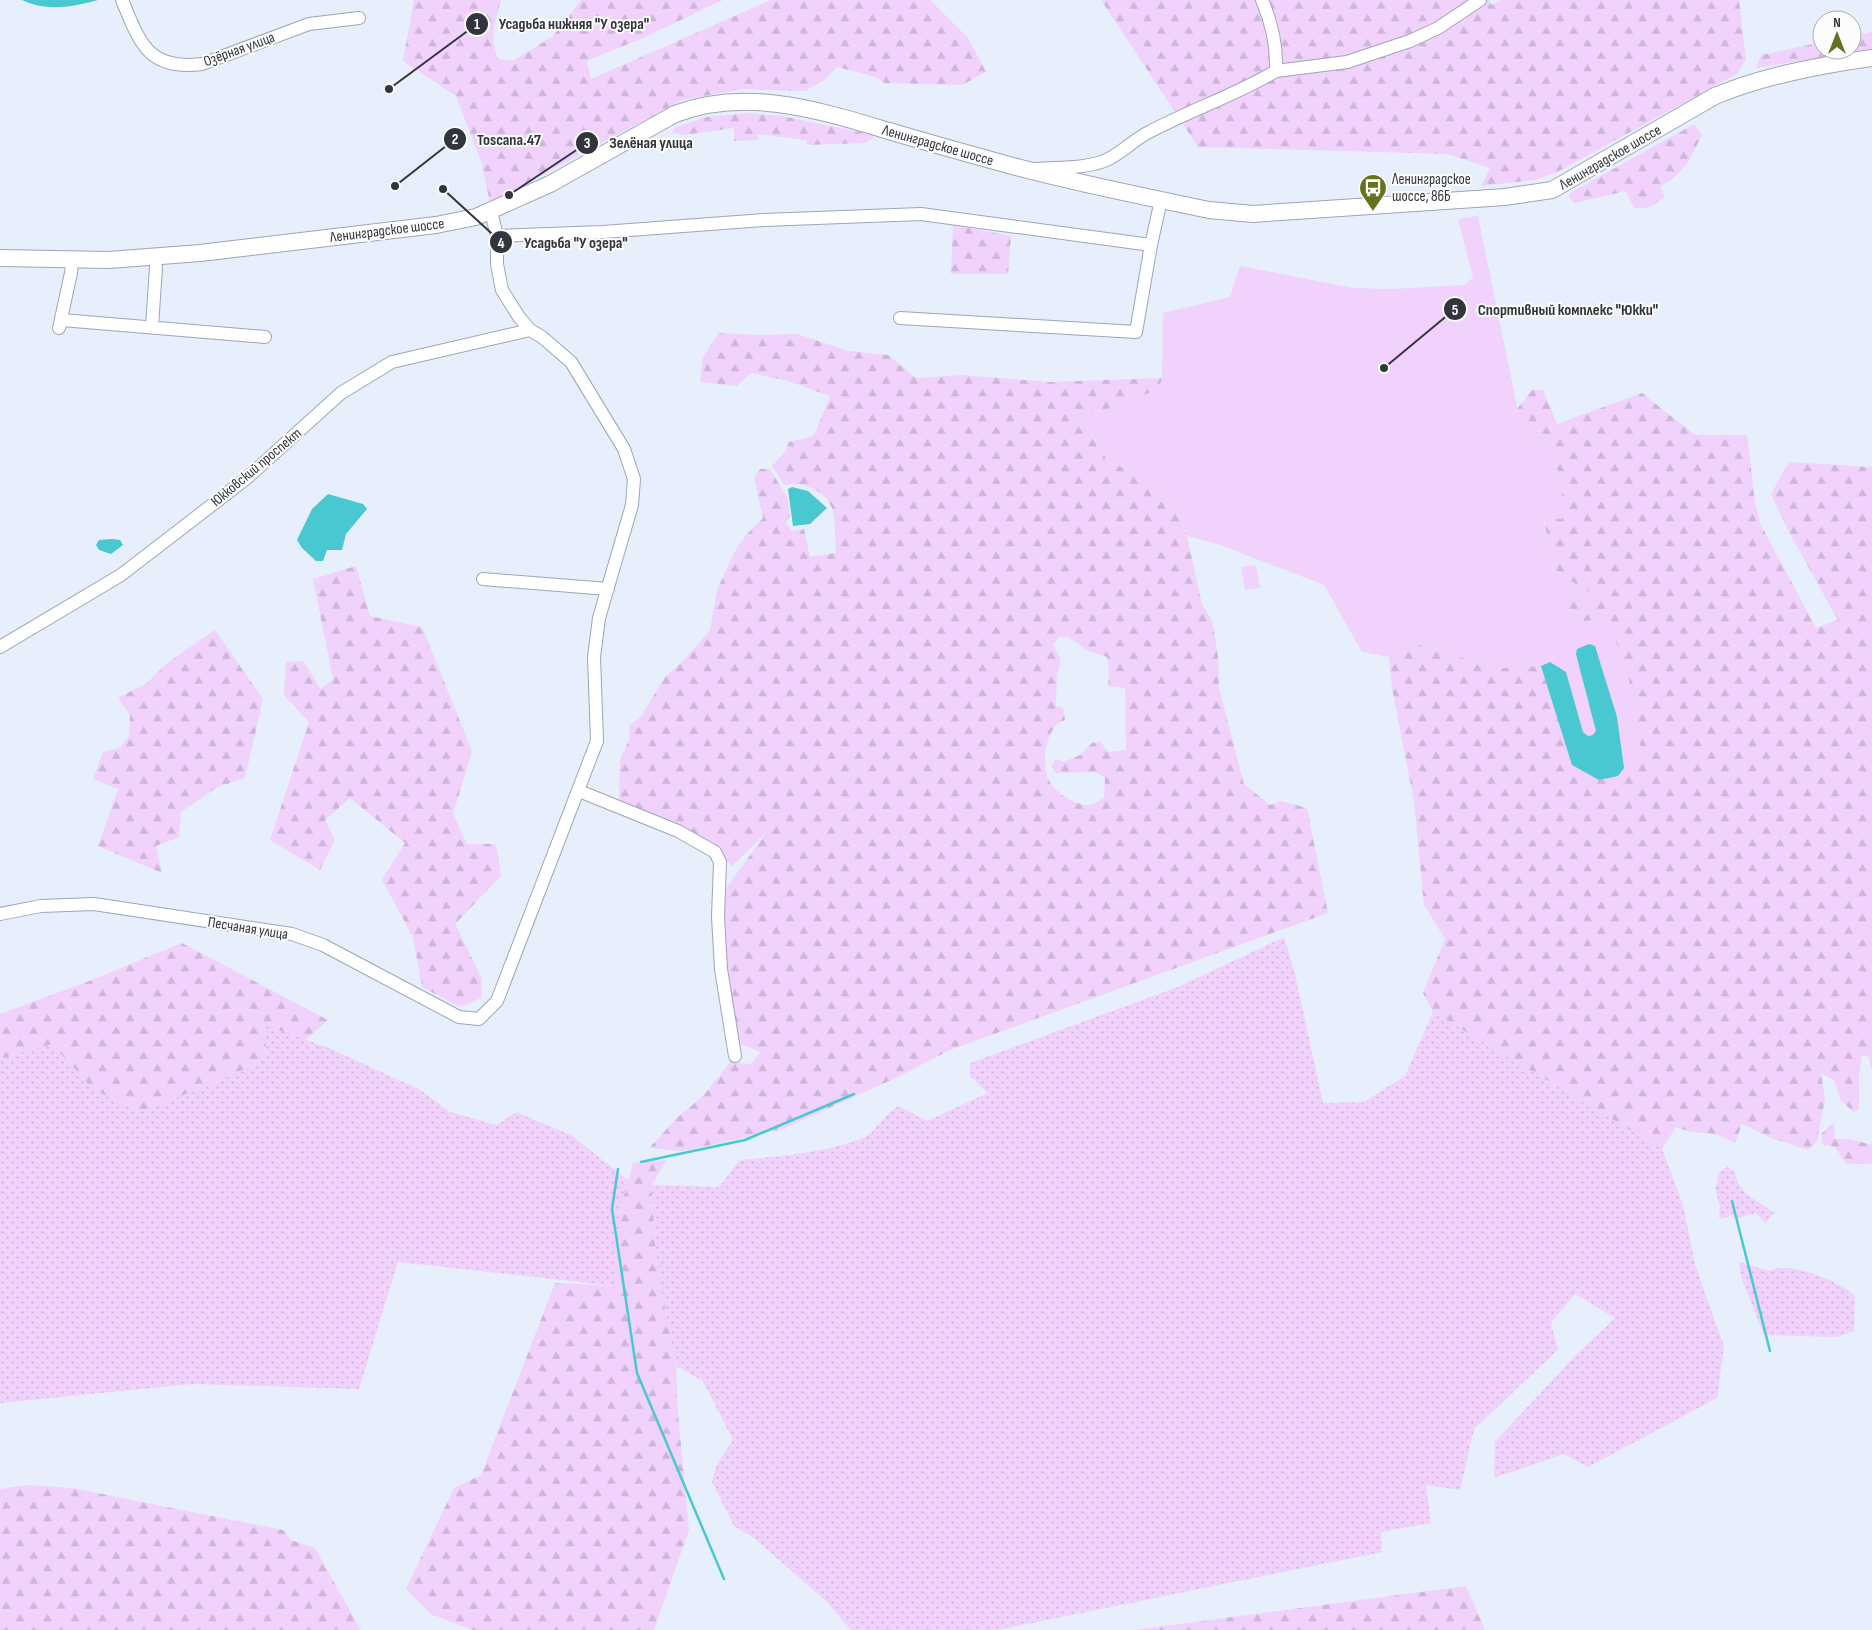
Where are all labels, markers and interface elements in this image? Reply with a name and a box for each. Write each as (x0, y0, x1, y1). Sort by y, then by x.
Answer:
callout: Усадьба нижняя "У озера" (464, 8, 659, 39)
north arrow (1812, 10, 1862, 60)
text: N (1833, 14, 1841, 31)
text: 1 (474, 15, 480, 34)
text: Усадьба нижняя "У озера" (499, 15, 649, 34)
street label: Озёрная улица (201, 28, 278, 71)
street label: Ленинградское шоссе (879, 120, 996, 170)
street label: Ленинградское шоссе (1555, 120, 1665, 195)
callout: Toscana.47 (442, 124, 551, 155)
callout: Зелёная улица (575, 127, 703, 158)
text: 2 (452, 130, 458, 149)
text: Toscana.47 (477, 131, 541, 150)
text: 3 (584, 134, 591, 153)
text: Зелёная улица (609, 134, 693, 153)
place label: Ленинградское шоссе, 86Б (1391, 170, 1471, 206)
bus stop icon: Ленинградское шоссе, 86Б (1358, 173, 1388, 212)
street label: Ленинградское шоссе (328, 214, 445, 247)
callout: Усадьба "У озера" (489, 227, 637, 258)
text: 4 (498, 234, 505, 253)
text: Усадьба "У озера" (524, 234, 628, 253)
callout: Спортивный комплекс "Юкки" (1443, 294, 1668, 325)
text: 5 (1452, 301, 1459, 320)
text: Спортивный комплекс "Юкки" (1478, 301, 1658, 320)
street label: Юкковский проспект (207, 424, 306, 511)
street label: Песчаная улица (206, 913, 290, 944)

